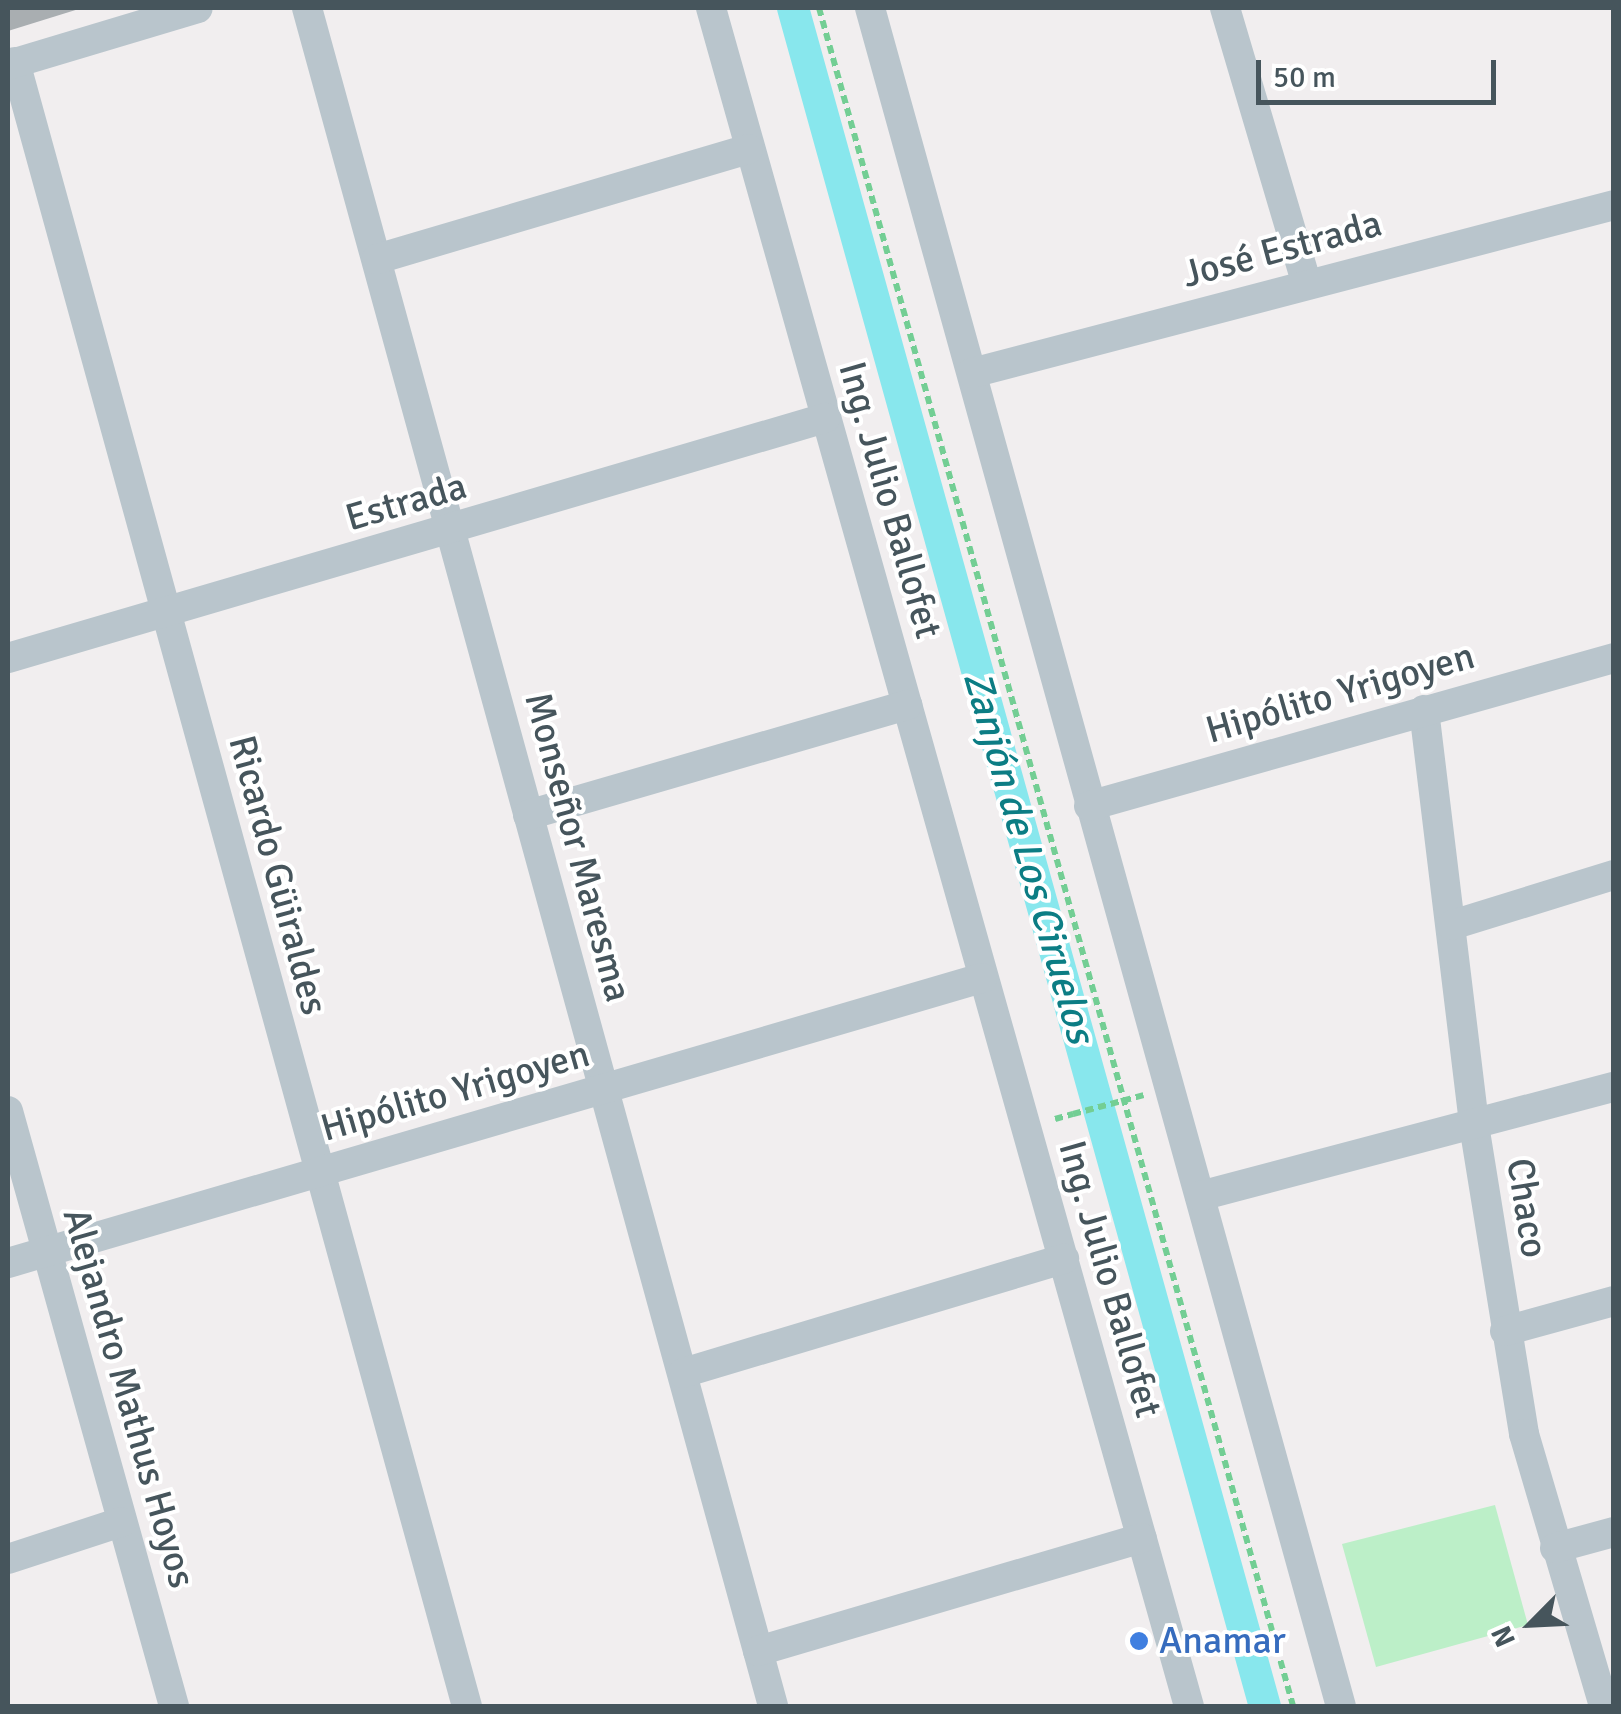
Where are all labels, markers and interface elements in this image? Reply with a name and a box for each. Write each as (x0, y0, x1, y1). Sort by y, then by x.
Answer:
scale bar (1261, 40, 1501, 102)
text: 50 m (1273, 59, 1336, 96)
street label: José Estrada (1177, 201, 1387, 297)
street label: Ing. Julio Ballofet (829, 356, 951, 644)
street label: Estrada (340, 463, 472, 541)
street label: Hipólito Yrigoyen (1201, 633, 1479, 753)
water label: Zanjón de Los Ciruelos (953, 666, 1105, 1048)
street label: Monseñor Maresma (515, 687, 641, 1007)
street label: Ricardo Güiraldes (219, 730, 337, 1020)
street label: Hipólito Yrigoyen (316, 1031, 594, 1151)
street label: Ing. Julio Ballofet (1049, 1135, 1171, 1423)
street label: Chaco (1497, 1155, 1557, 1261)
street label: Alejandro Mathus Hoyos (53, 1203, 205, 1593)
north arrow (1481, 1574, 1581, 1674)
place label: Anamar (1159, 1618, 1286, 1664)
text: N (1484, 1620, 1523, 1652)
marker: Anamar (1128, 1630, 1150, 1652)

